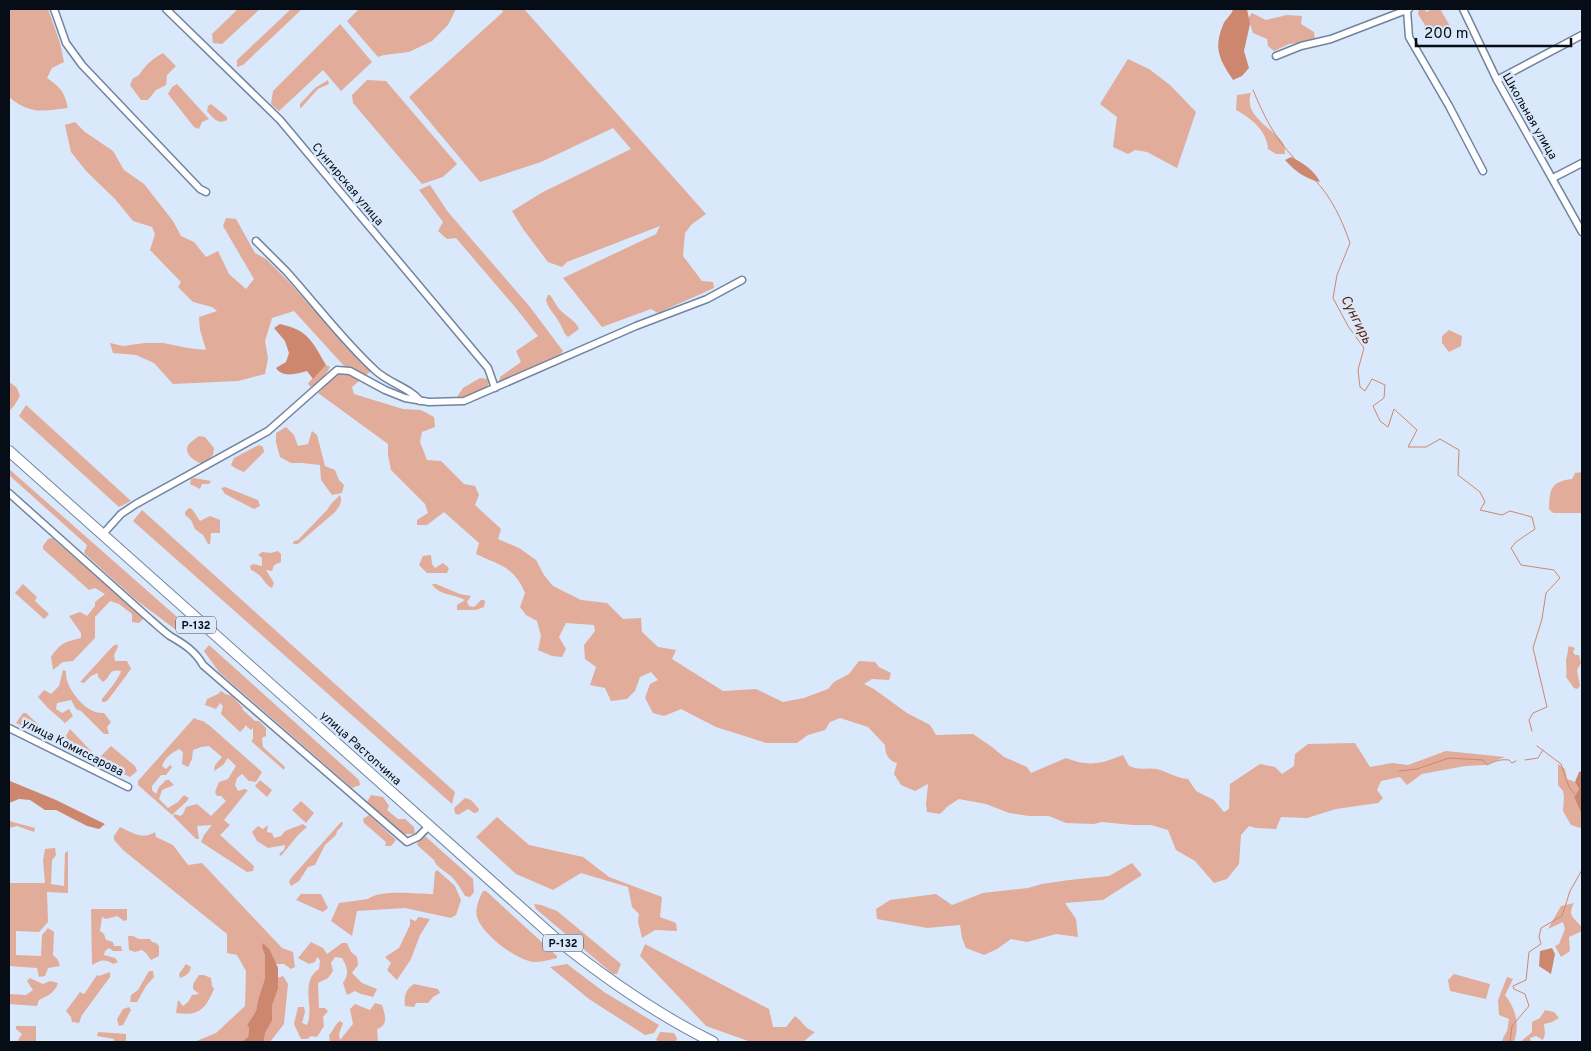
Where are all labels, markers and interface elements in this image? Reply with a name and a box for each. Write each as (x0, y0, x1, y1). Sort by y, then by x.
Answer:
scale bar (1416, 15, 1571, 47)
text: 200 m (1424, 25, 1469, 44)
street label: Школьная улица (1498, 70, 1560, 163)
street label: Сунгирская улица (308, 140, 387, 229)
water label: Сунгирь (1336, 292, 1375, 347)
road number: Р-132 (176, 616, 216, 634)
street label: улица Растопчина (316, 708, 404, 789)
street label: улица Комиссарова (19, 715, 126, 780)
road number: Р-132 (543, 934, 583, 951)

